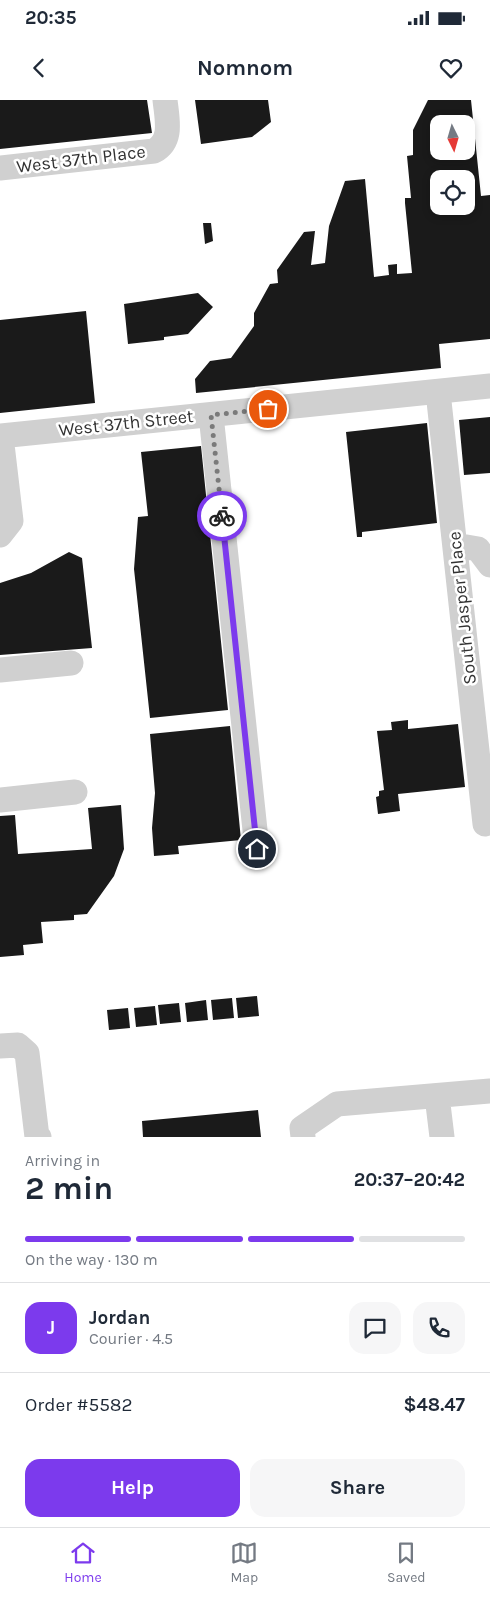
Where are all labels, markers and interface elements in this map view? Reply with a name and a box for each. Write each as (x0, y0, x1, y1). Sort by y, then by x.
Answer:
text: 20:35 (25, 7, 77, 29)
icon: back (25, 54, 53, 82)
icon: heart (437, 54, 465, 82)
text: Nomnom (197, 55, 293, 81)
north arrow (430, 115, 475, 160)
map controls (430, 115, 475, 215)
street label: West 37th Place (15, 140, 147, 178)
button: locate (430, 170, 475, 215)
pin (247, 388, 289, 430)
icon: bag (254, 395, 282, 423)
street label: West 37th Street (57, 405, 195, 441)
courier (197, 491, 247, 541)
icon: bike (208, 502, 236, 530)
street label: South Jasper Place (443, 530, 481, 686)
pin (236, 828, 278, 870)
icon: home (243, 835, 271, 863)
text: Arriving in (25, 1151, 100, 1170)
text: 20:37–20:42 (354, 1169, 465, 1191)
text: 2 min (25, 1170, 113, 1207)
text: On the way · 130 m (25, 1250, 158, 1269)
button: chat (349, 1302, 401, 1354)
button: phone (413, 1302, 465, 1354)
text: Jordan (89, 1307, 150, 1329)
text: J (47, 1317, 55, 1339)
text: Courier · 4.5 (89, 1329, 173, 1348)
text: Order #5582 (25, 1394, 133, 1416)
text: $48.47 (403, 1394, 465, 1416)
button: Help (25, 1459, 240, 1517)
button: Share (250, 1459, 465, 1517)
tab: Home (64, 1539, 102, 1586)
tab: Map (230, 1539, 258, 1586)
tab: Saved (387, 1539, 426, 1586)

